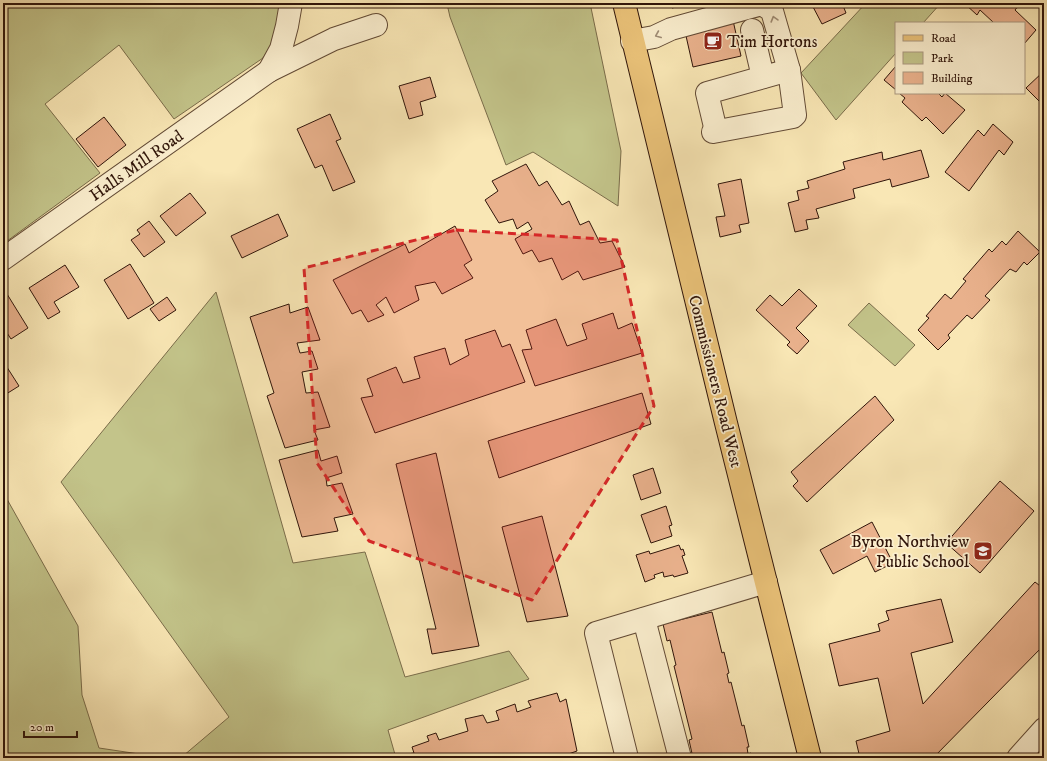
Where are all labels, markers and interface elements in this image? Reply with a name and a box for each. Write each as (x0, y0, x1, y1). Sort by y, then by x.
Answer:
one-way arrow (771, 16, 779, 23)
legend (895, 22, 1025, 94)
one-way arrow (654, 30, 661, 38)
cafe icon: Tim Hortons (702, 30, 724, 52)
place label: Tim Hortons (727, 31, 818, 53)
text: Road (931, 31, 956, 46)
text: Park (931, 51, 953, 66)
text: Building (931, 71, 972, 86)
street label: Halls Mill Road (85, 125, 188, 206)
street label: Commissioners Road West (683, 293, 747, 470)
place label: Byron Northview Public School (851, 531, 969, 573)
school or university icon: Byron Northview Public School (972, 540, 994, 562)
scale bar (24, 713, 77, 739)
text: 20 m (30, 720, 54, 735)

